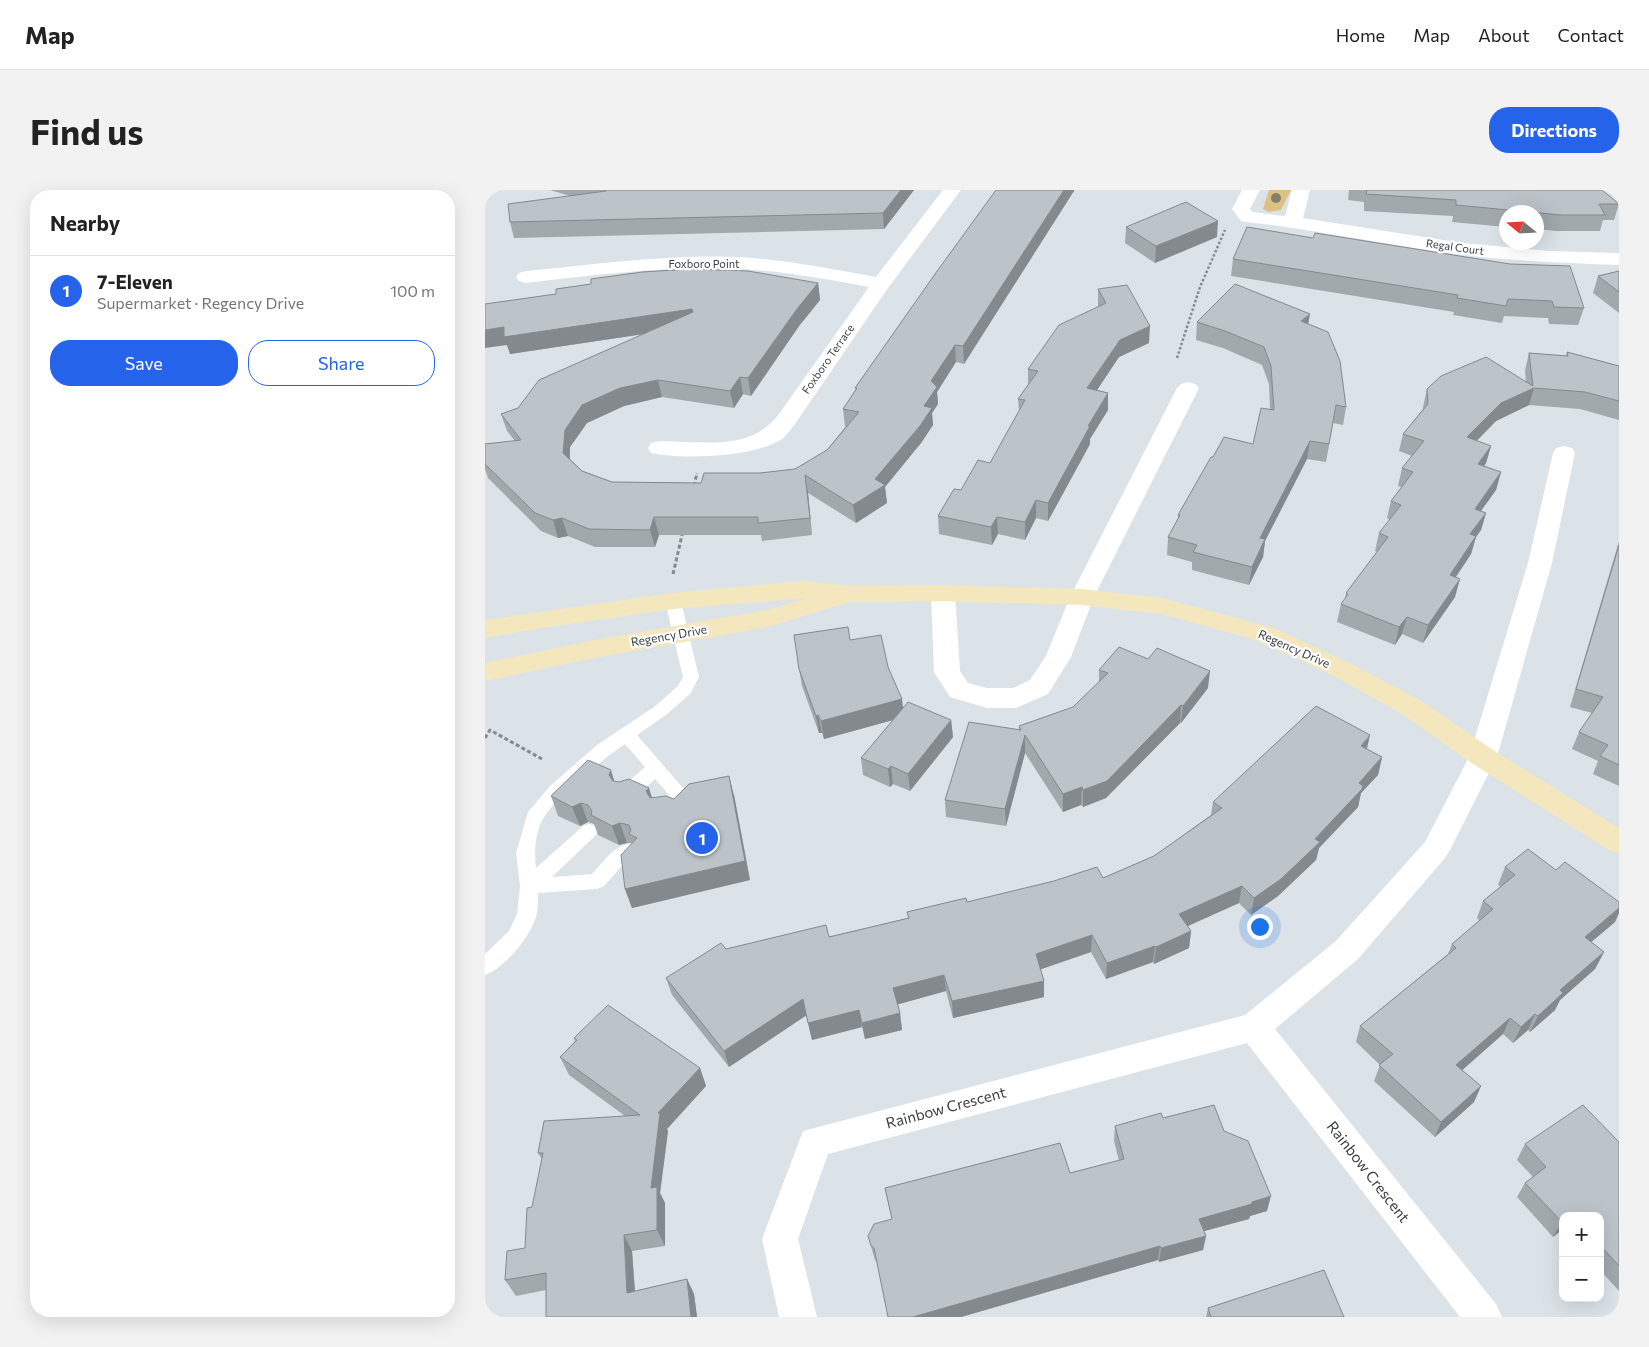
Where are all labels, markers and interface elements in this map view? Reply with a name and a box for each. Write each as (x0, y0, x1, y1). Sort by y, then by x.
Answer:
text: Map (25, 20, 75, 49)
text: Home (1336, 24, 1385, 46)
text: Map (1413, 24, 1450, 46)
text: About (1478, 24, 1530, 46)
text: Contact (1558, 24, 1624, 46)
button: Directions (1489, 107, 1619, 153)
text: Find us (30, 109, 144, 152)
north arrow (1499, 205, 1544, 250)
text: Nearby (50, 210, 120, 235)
street label: Regal Court (1425, 236, 1485, 257)
street label: Foxboro Point (668, 257, 740, 270)
text: 7-Eleven (97, 270, 173, 293)
text: 1 (62, 281, 70, 300)
text: 100 m (390, 281, 435, 300)
text: Supermarket · Regency Drive (97, 293, 304, 312)
street label: Foxboro Terrace (799, 321, 857, 396)
button: Save (50, 340, 238, 386)
button: Share (248, 340, 435, 386)
street label: Regency Drive (630, 621, 708, 649)
street label: Regency Drive (1256, 626, 1332, 670)
pin: 1 (686, 819, 718, 857)
your location (1247, 914, 1273, 940)
street label: Rainbow Crescent (884, 1082, 1008, 1132)
street label: Rainbow Crescent (1324, 1117, 1414, 1226)
map controls (1559, 1212, 1604, 1302)
button: + (1559, 1212, 1604, 1257)
button: − (1559, 1257, 1604, 1302)

